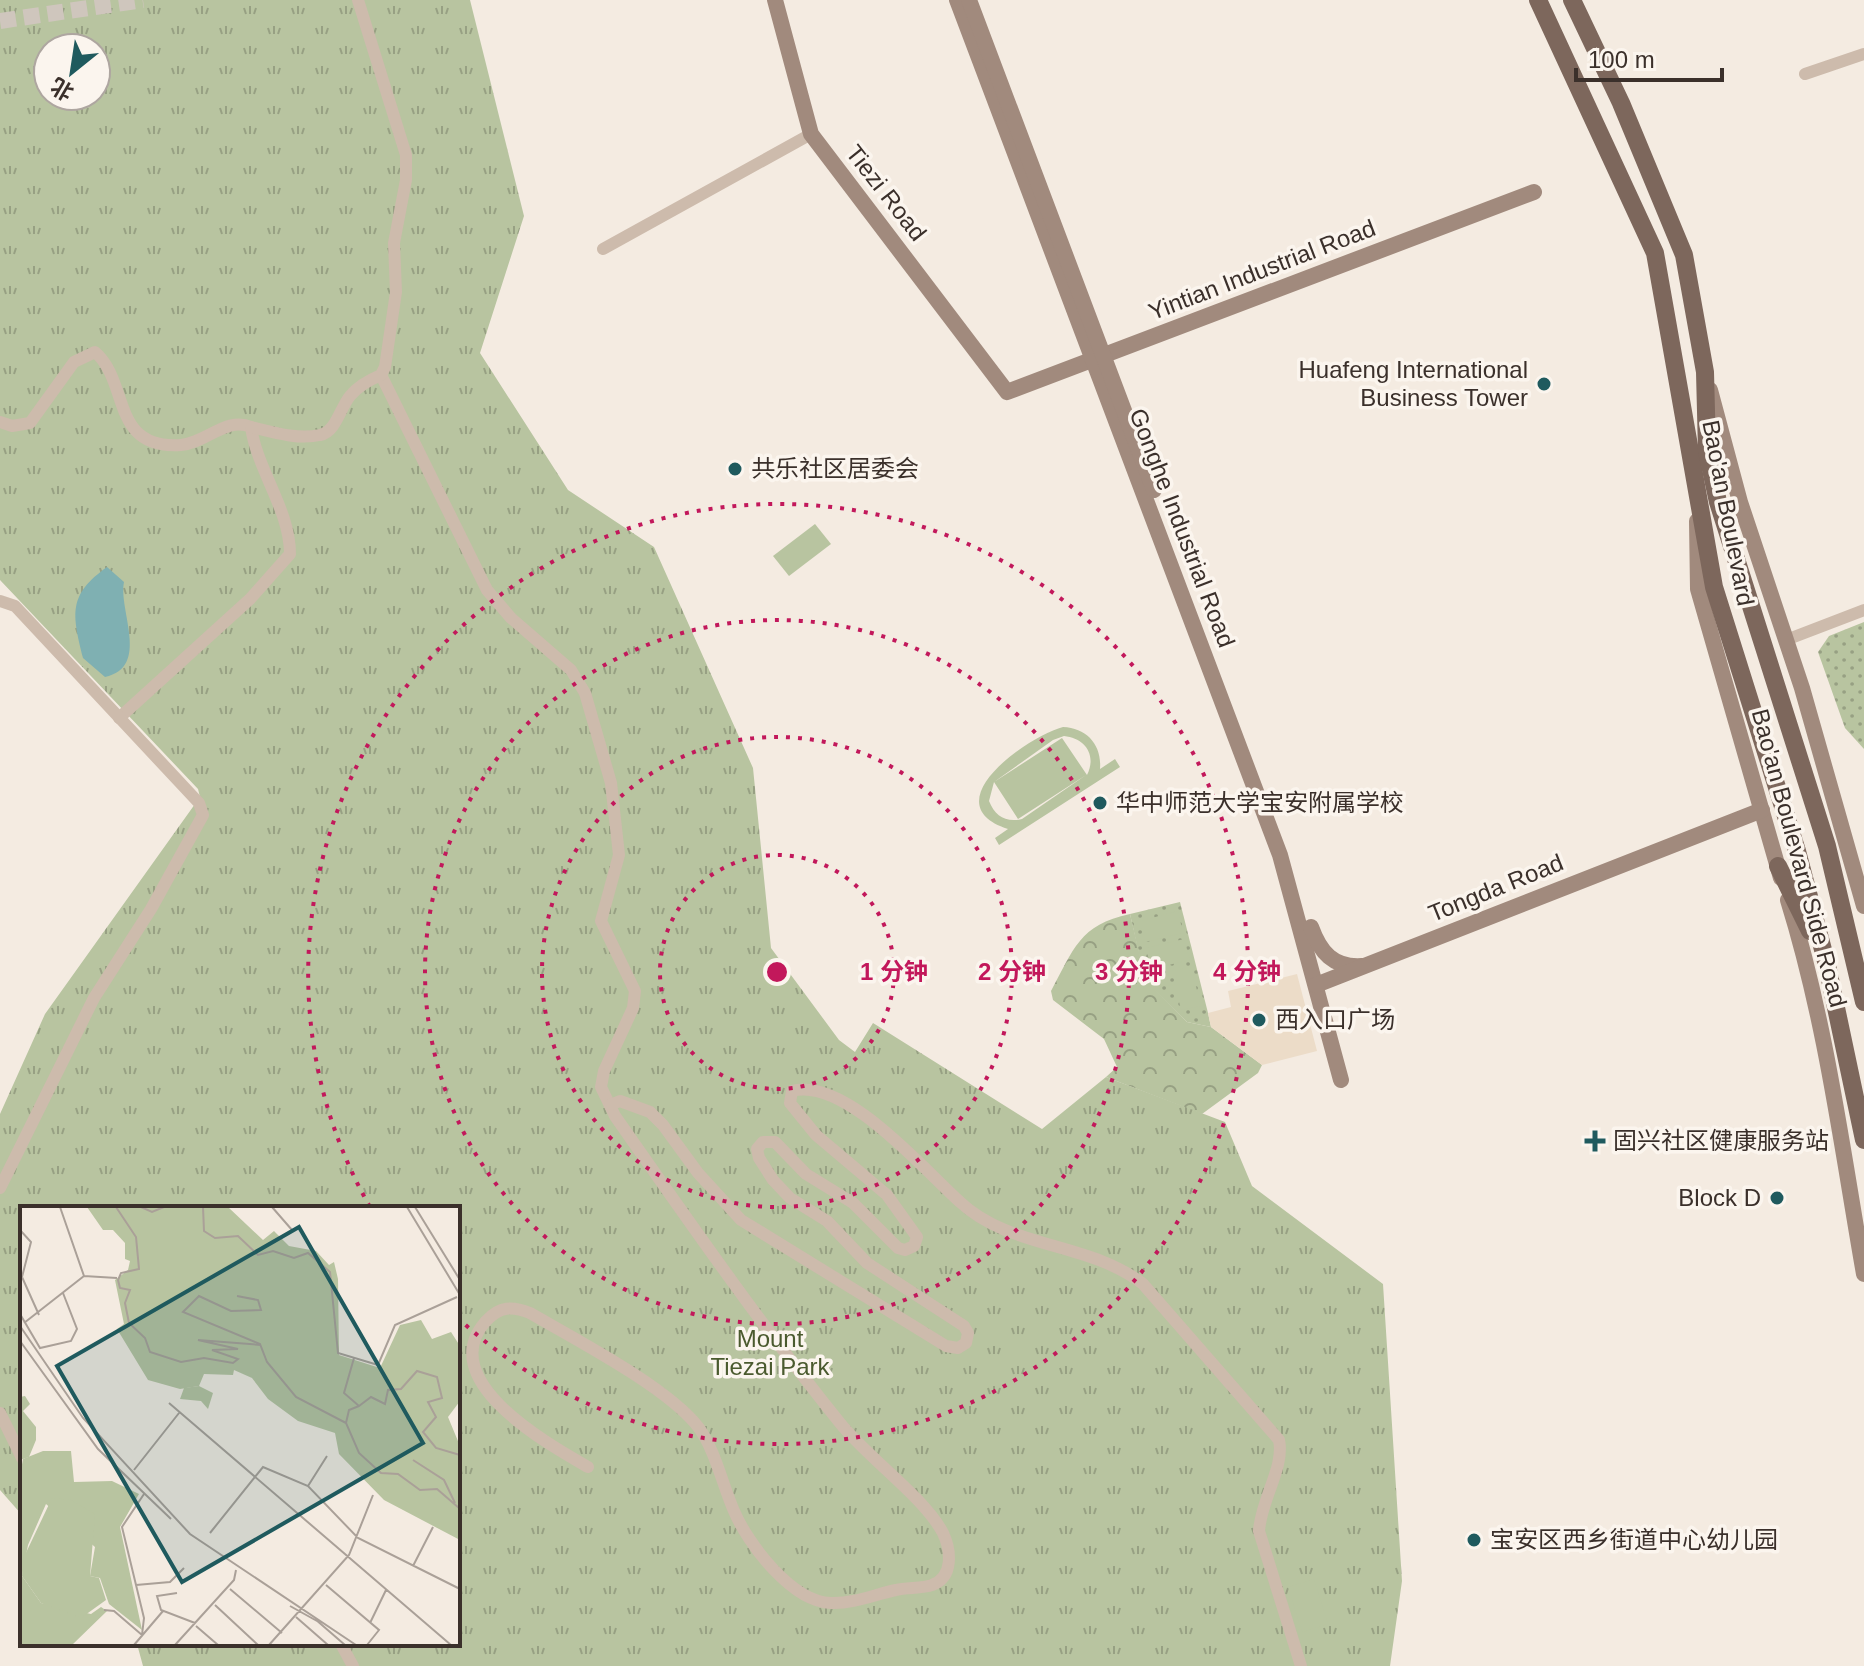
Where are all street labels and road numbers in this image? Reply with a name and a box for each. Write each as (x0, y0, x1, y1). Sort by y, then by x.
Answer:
street label: Tiezi Road (841, 140, 932, 246)
street label: Yintian Industrial Road (1145, 214, 1379, 325)
street label: Gonghe Industrial Road (1124, 405, 1240, 651)
street label: Bao'an Boulevard (1697, 418, 1760, 608)
street label: Bao'an Boulevard Side Road (1747, 706, 1852, 1010)
street label: Tongda Road (1425, 848, 1567, 927)

